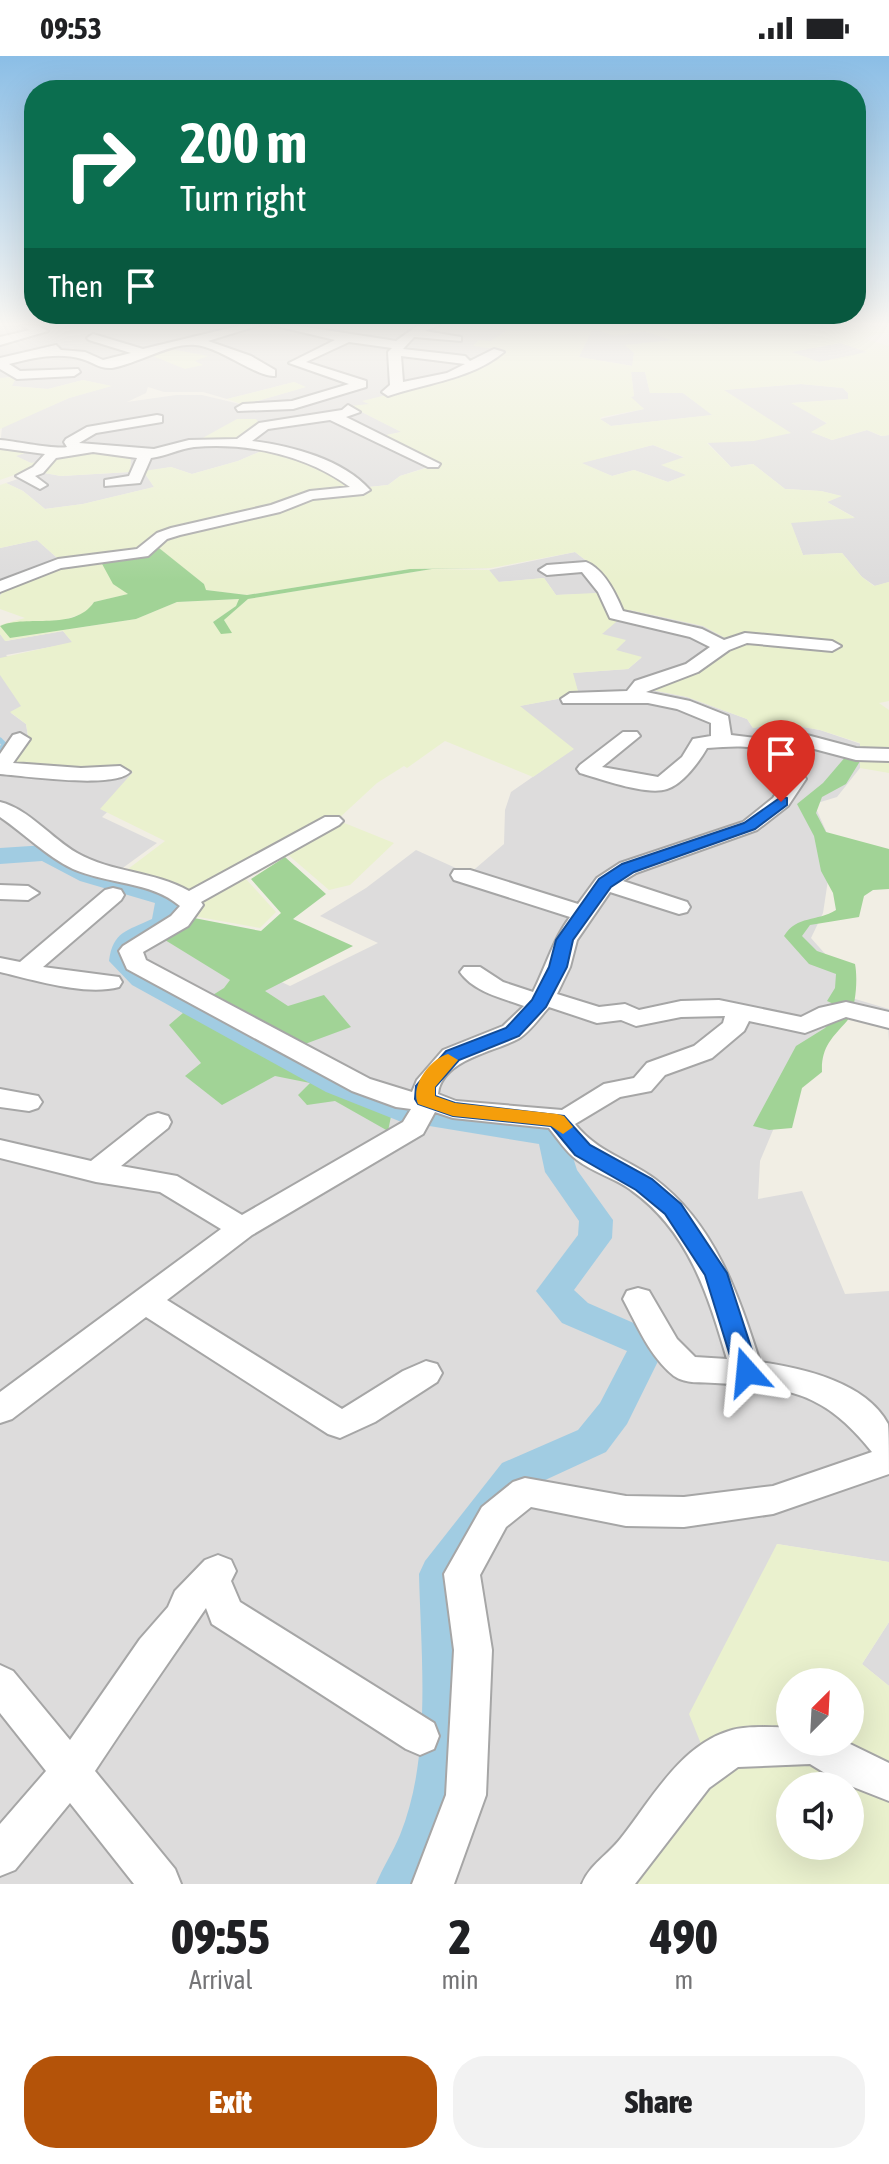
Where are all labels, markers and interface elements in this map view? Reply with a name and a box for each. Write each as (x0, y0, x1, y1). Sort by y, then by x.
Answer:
text: 09:53 (40, 11, 102, 45)
text: 200 m (180, 111, 307, 175)
icon: right (48, 112, 152, 216)
text: Turn right (180, 177, 307, 219)
icon: arrive (119, 264, 163, 308)
text: Then (48, 269, 103, 303)
pin (747, 720, 815, 802)
icon: arrive (759, 732, 803, 776)
position arrow (705, 1330, 789, 1414)
north arrow (776, 1668, 864, 1756)
map controls (776, 1668, 864, 1860)
button: sound (776, 1772, 864, 1860)
text: 09:55 (171, 1909, 270, 1964)
text: 2 (449, 1909, 471, 1964)
text: 490 (650, 1909, 718, 1964)
text: Arrival (189, 1965, 252, 1995)
text: min (441, 1965, 479, 1995)
text: m (674, 1965, 693, 1995)
button: Exit (24, 2056, 437, 2148)
button: Share (453, 2056, 865, 2148)

